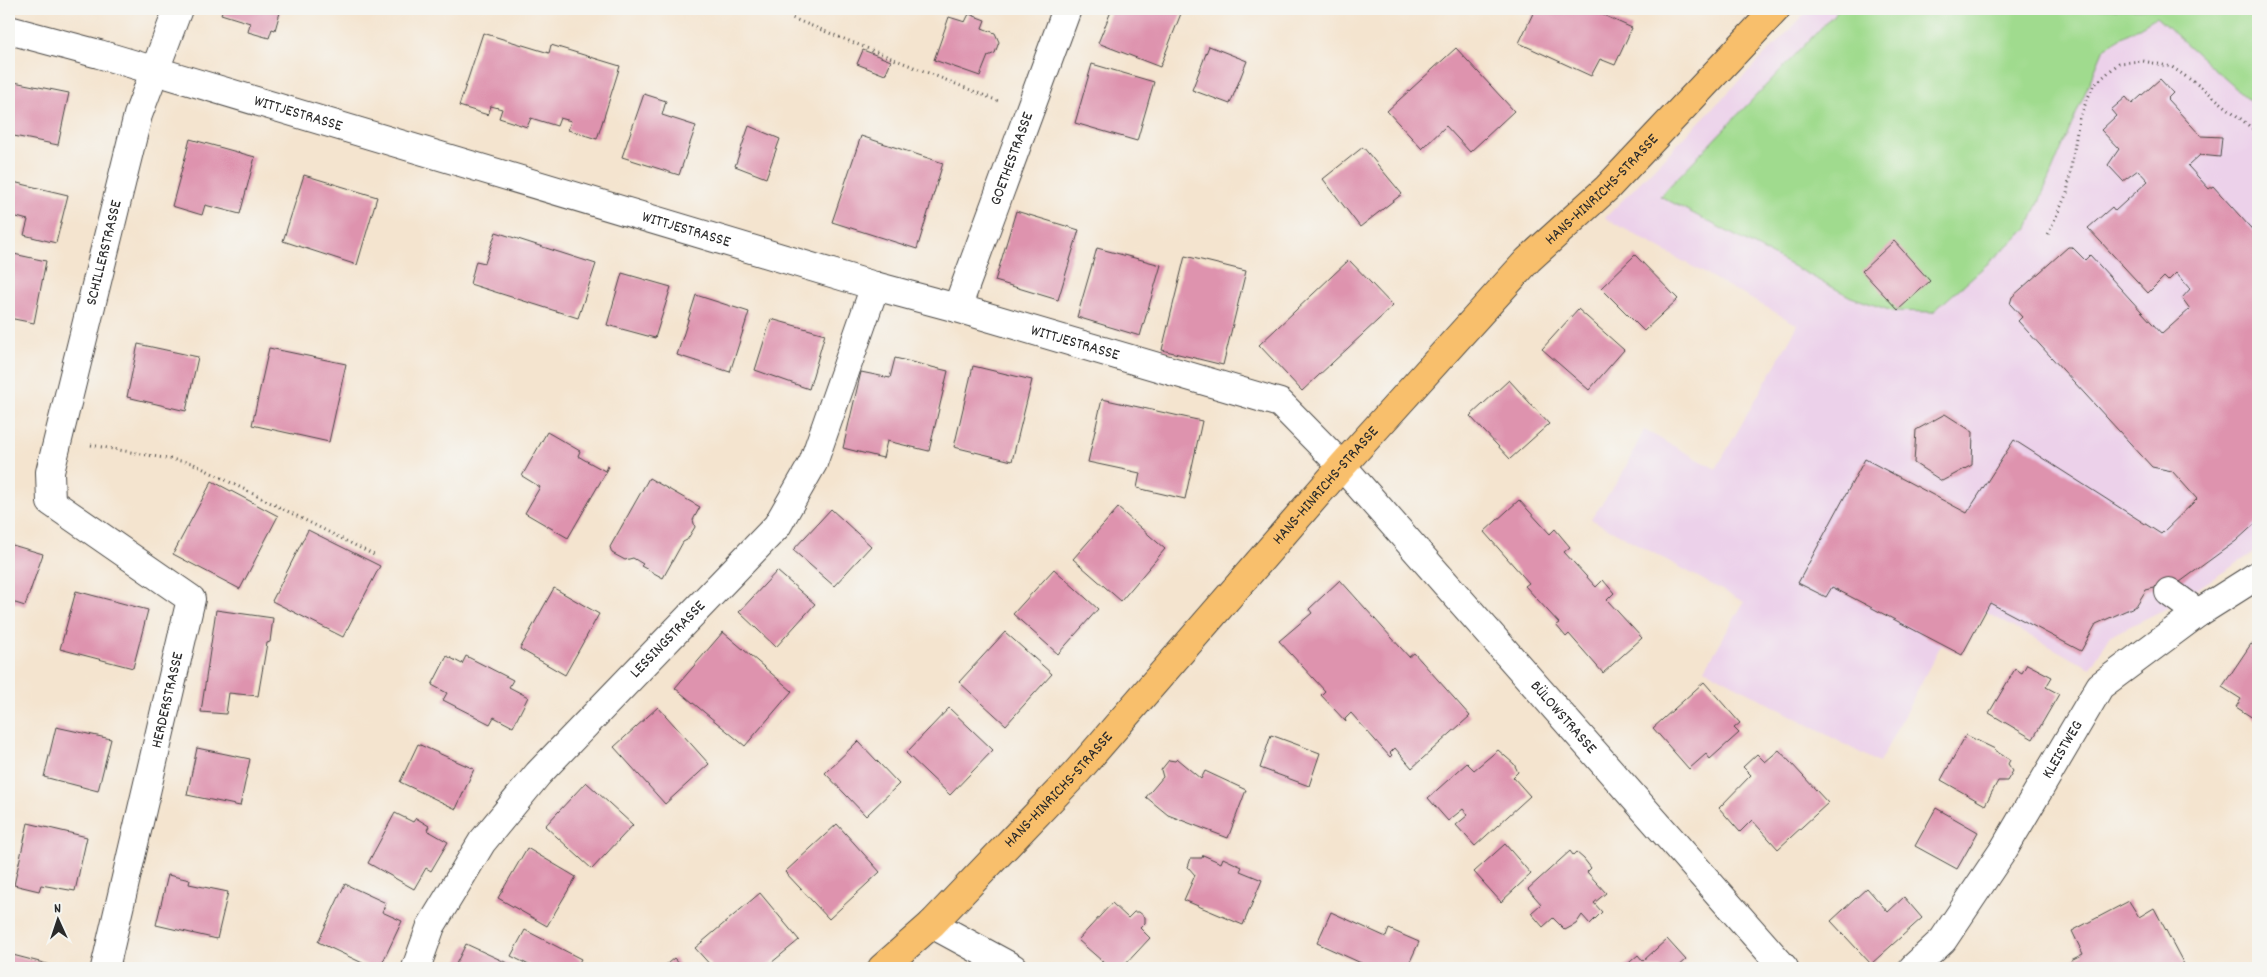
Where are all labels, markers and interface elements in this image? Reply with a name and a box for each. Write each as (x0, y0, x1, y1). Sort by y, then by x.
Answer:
street label: WITTJESTRASSE (251, 89, 346, 138)
street label: GOETHESTRASSE (984, 108, 1040, 209)
street label: HANS-HINRICHS-STRASSE (1540, 128, 1664, 251)
street label: SCHILLERSTRASSE (80, 197, 128, 308)
street label: WITTJESTRASSE (639, 205, 734, 254)
street label: WITTJESTRASSE (1028, 319, 1123, 367)
street label: HANS-HINRICHS-STRASSE (1267, 420, 1385, 550)
street label: LESSINGSTRASSE (625, 595, 711, 683)
street label: HERDERSTRASSE (145, 649, 190, 751)
street label: BÜLOWSTRASSE (1525, 676, 1603, 760)
street label: KLEISTWEG (2036, 716, 2089, 783)
street label: HANS-HINRICHS-STRASSE (999, 726, 1119, 853)
north arrow (32, 894, 82, 944)
text: N (53, 899, 61, 919)

